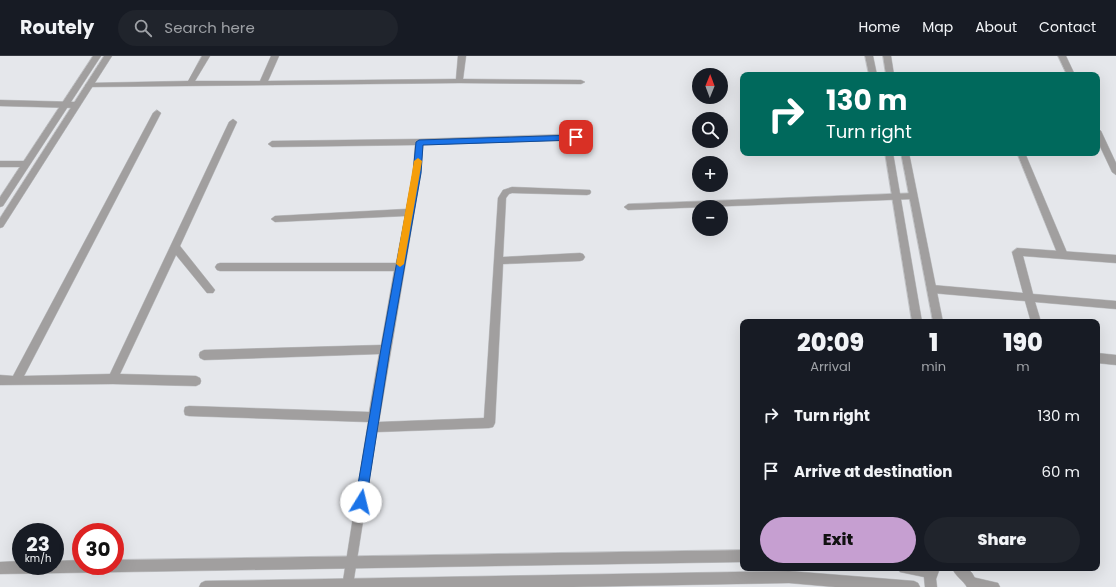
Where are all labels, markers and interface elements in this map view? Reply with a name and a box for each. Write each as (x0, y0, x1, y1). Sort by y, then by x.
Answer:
search box (118, 10, 398, 46)
text: Routely (20, 14, 94, 41)
icon: search (132, 17, 154, 39)
text: Search here (164, 17, 255, 38)
text: Home (858, 17, 900, 37)
text: Map (922, 17, 953, 37)
text: About (975, 17, 1017, 37)
text: Contact (1039, 17, 1096, 37)
north arrow (692, 68, 728, 104)
map controls (692, 68, 728, 236)
text: 130 m (826, 81, 907, 120)
icon: right (760, 88, 812, 140)
button: search (692, 112, 728, 148)
text: Turn right (826, 119, 912, 144)
pin (559, 120, 593, 154)
icon: arrive (565, 126, 587, 148)
button: + (692, 156, 728, 192)
button: − (692, 200, 728, 236)
text: 20:09 (797, 326, 864, 359)
text: 1 (929, 326, 938, 359)
text: 190 (1003, 326, 1043, 359)
text: Arrival (810, 357, 851, 376)
text: min (921, 357, 946, 376)
text: m (1016, 357, 1030, 376)
icon: right (760, 404, 782, 426)
text: Turn right (794, 405, 870, 426)
text: 130 m (1037, 405, 1080, 426)
icon: arrive (760, 460, 782, 482)
text: Arrive at destination (794, 461, 952, 482)
text: 60 m (1042, 461, 1080, 482)
position arrow (340, 481, 382, 523)
button: Exit (760, 517, 916, 563)
button: Share (924, 517, 1080, 563)
speed limit sign: 30 (72, 523, 124, 575)
text: 23 (26, 530, 50, 558)
text: km/h (25, 551, 51, 566)

